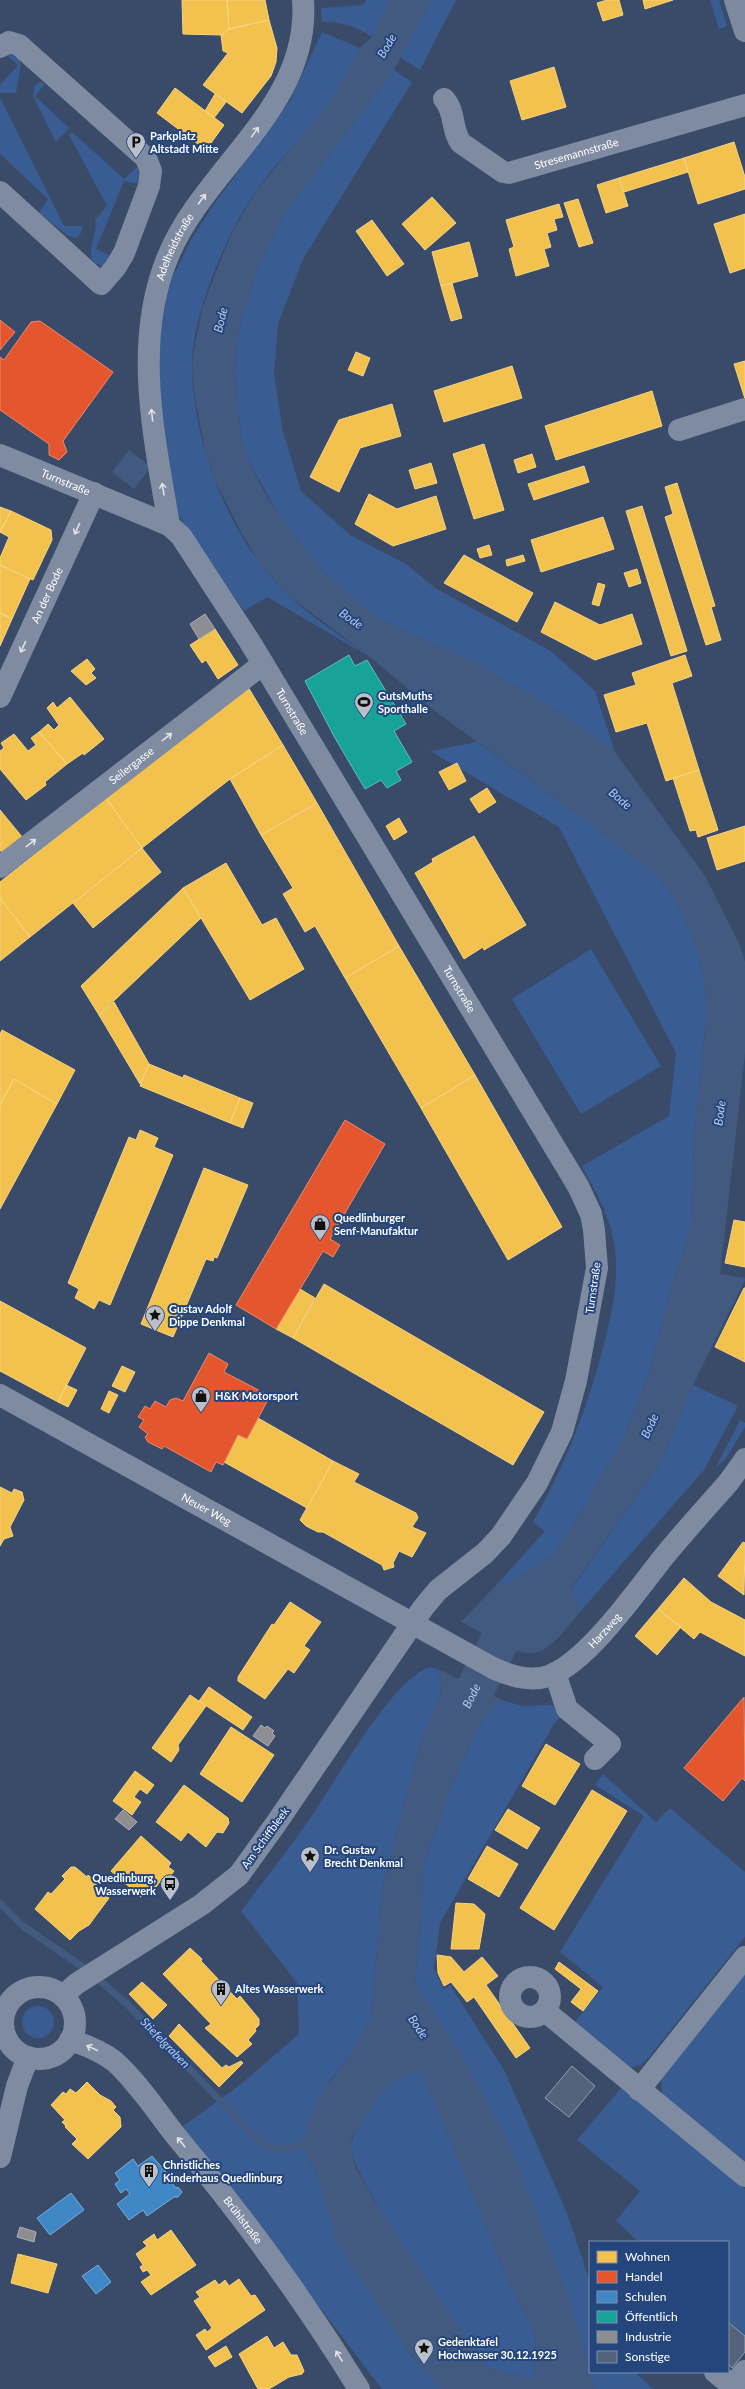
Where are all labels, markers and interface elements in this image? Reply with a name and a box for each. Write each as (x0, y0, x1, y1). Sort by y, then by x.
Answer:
water label: Bode (374, 31, 400, 61)
one-way arrow (251, 126, 259, 137)
place label: Parkplatz Altstadt Mitte (149, 129, 219, 155)
parking icon: Parkplatz Altstadt Mitte (125, 131, 147, 159)
street label: Stresemannstraße (533, 135, 620, 171)
one-way arrow (198, 194, 206, 205)
street label: Adelheidstraße (153, 210, 196, 282)
water label: Bode (210, 305, 231, 334)
one-way arrow (148, 409, 156, 422)
street label: Turnstraße (39, 466, 92, 498)
one-way arrow (159, 483, 167, 496)
one-way arrow (73, 523, 81, 535)
street label: An der Bode (28, 565, 65, 625)
water label: Bode (337, 605, 366, 632)
one-way arrow (19, 641, 26, 653)
street label: Turnstraße (273, 686, 311, 737)
place label: GutsMuths Sporthalle (378, 689, 433, 715)
sports icon: GutsMuths Sporthalle (353, 691, 375, 719)
one-way arrow (161, 733, 172, 741)
street label: Seilergasse (106, 744, 156, 787)
water label: Bode (606, 785, 635, 813)
one-way arrow (25, 838, 36, 847)
street label: Turnstraße (441, 963, 479, 1015)
water label: Bode (710, 1099, 729, 1127)
place label: Quedlinburger Senf-Manufaktur (334, 1211, 419, 1237)
shop icon: Quedlinburger Senf-Manufaktur (309, 1213, 331, 1241)
street label: Turnstraße (582, 1261, 603, 1315)
place label: Gustav Adolf Dippe Denkmal (169, 1302, 245, 1328)
place icon: Gustav Adolf Dippe Denkmal (144, 1304, 166, 1332)
shop icon: H&K Motorsport (190, 1385, 212, 1413)
place label: H&K Motorsport (215, 1389, 299, 1402)
water label: Bode (637, 1411, 662, 1440)
street label: Neuer Weg (180, 1490, 234, 1528)
street label: Harzweg (585, 1610, 624, 1650)
water label: Bode (459, 1681, 484, 1710)
street label: Am Schiffbleek (238, 1804, 291, 1871)
place label: Dr. Gustav Brecht Denkmal (324, 1843, 403, 1869)
place icon: Dr. Gustav Brecht Denkmal (299, 1845, 321, 1873)
place label: Quedlinburg, Wasserwerk (92, 1871, 156, 1897)
bus stop icon: Quedlinburg, Wasserwerk (159, 1873, 181, 1901)
building icon: Altes Wasserwerk (210, 1978, 232, 2006)
place label: Altes Wasserwerk (234, 1982, 324, 1995)
water label: Bode (405, 2012, 432, 2042)
water label: Stiefelgraben (137, 2014, 193, 2071)
one-way arrow (87, 2044, 99, 2051)
one-way arrow (177, 2136, 186, 2147)
place label: Christliches Kinderhaus Quedlinburg (163, 2158, 283, 2184)
building icon: Christliches Kinderhaus Quedlinburg (138, 2160, 160, 2188)
street label: Brühlstraße (221, 2193, 266, 2246)
legend (589, 2241, 729, 2373)
text: Wohnen (625, 2249, 670, 2264)
text: Handel (625, 2269, 663, 2284)
text: Schulen (625, 2289, 666, 2304)
text: Öffentlich (625, 2309, 678, 2324)
text: Industrie (625, 2329, 671, 2344)
place label: Gedenktafel Hochwasser 30.12.1925 (438, 2335, 557, 2361)
place icon: Gedenktafel Hochwasser 30.12.1925 (413, 2337, 435, 2365)
text: Sonstige (625, 2349, 670, 2364)
one-way arrow (334, 2350, 342, 2362)

